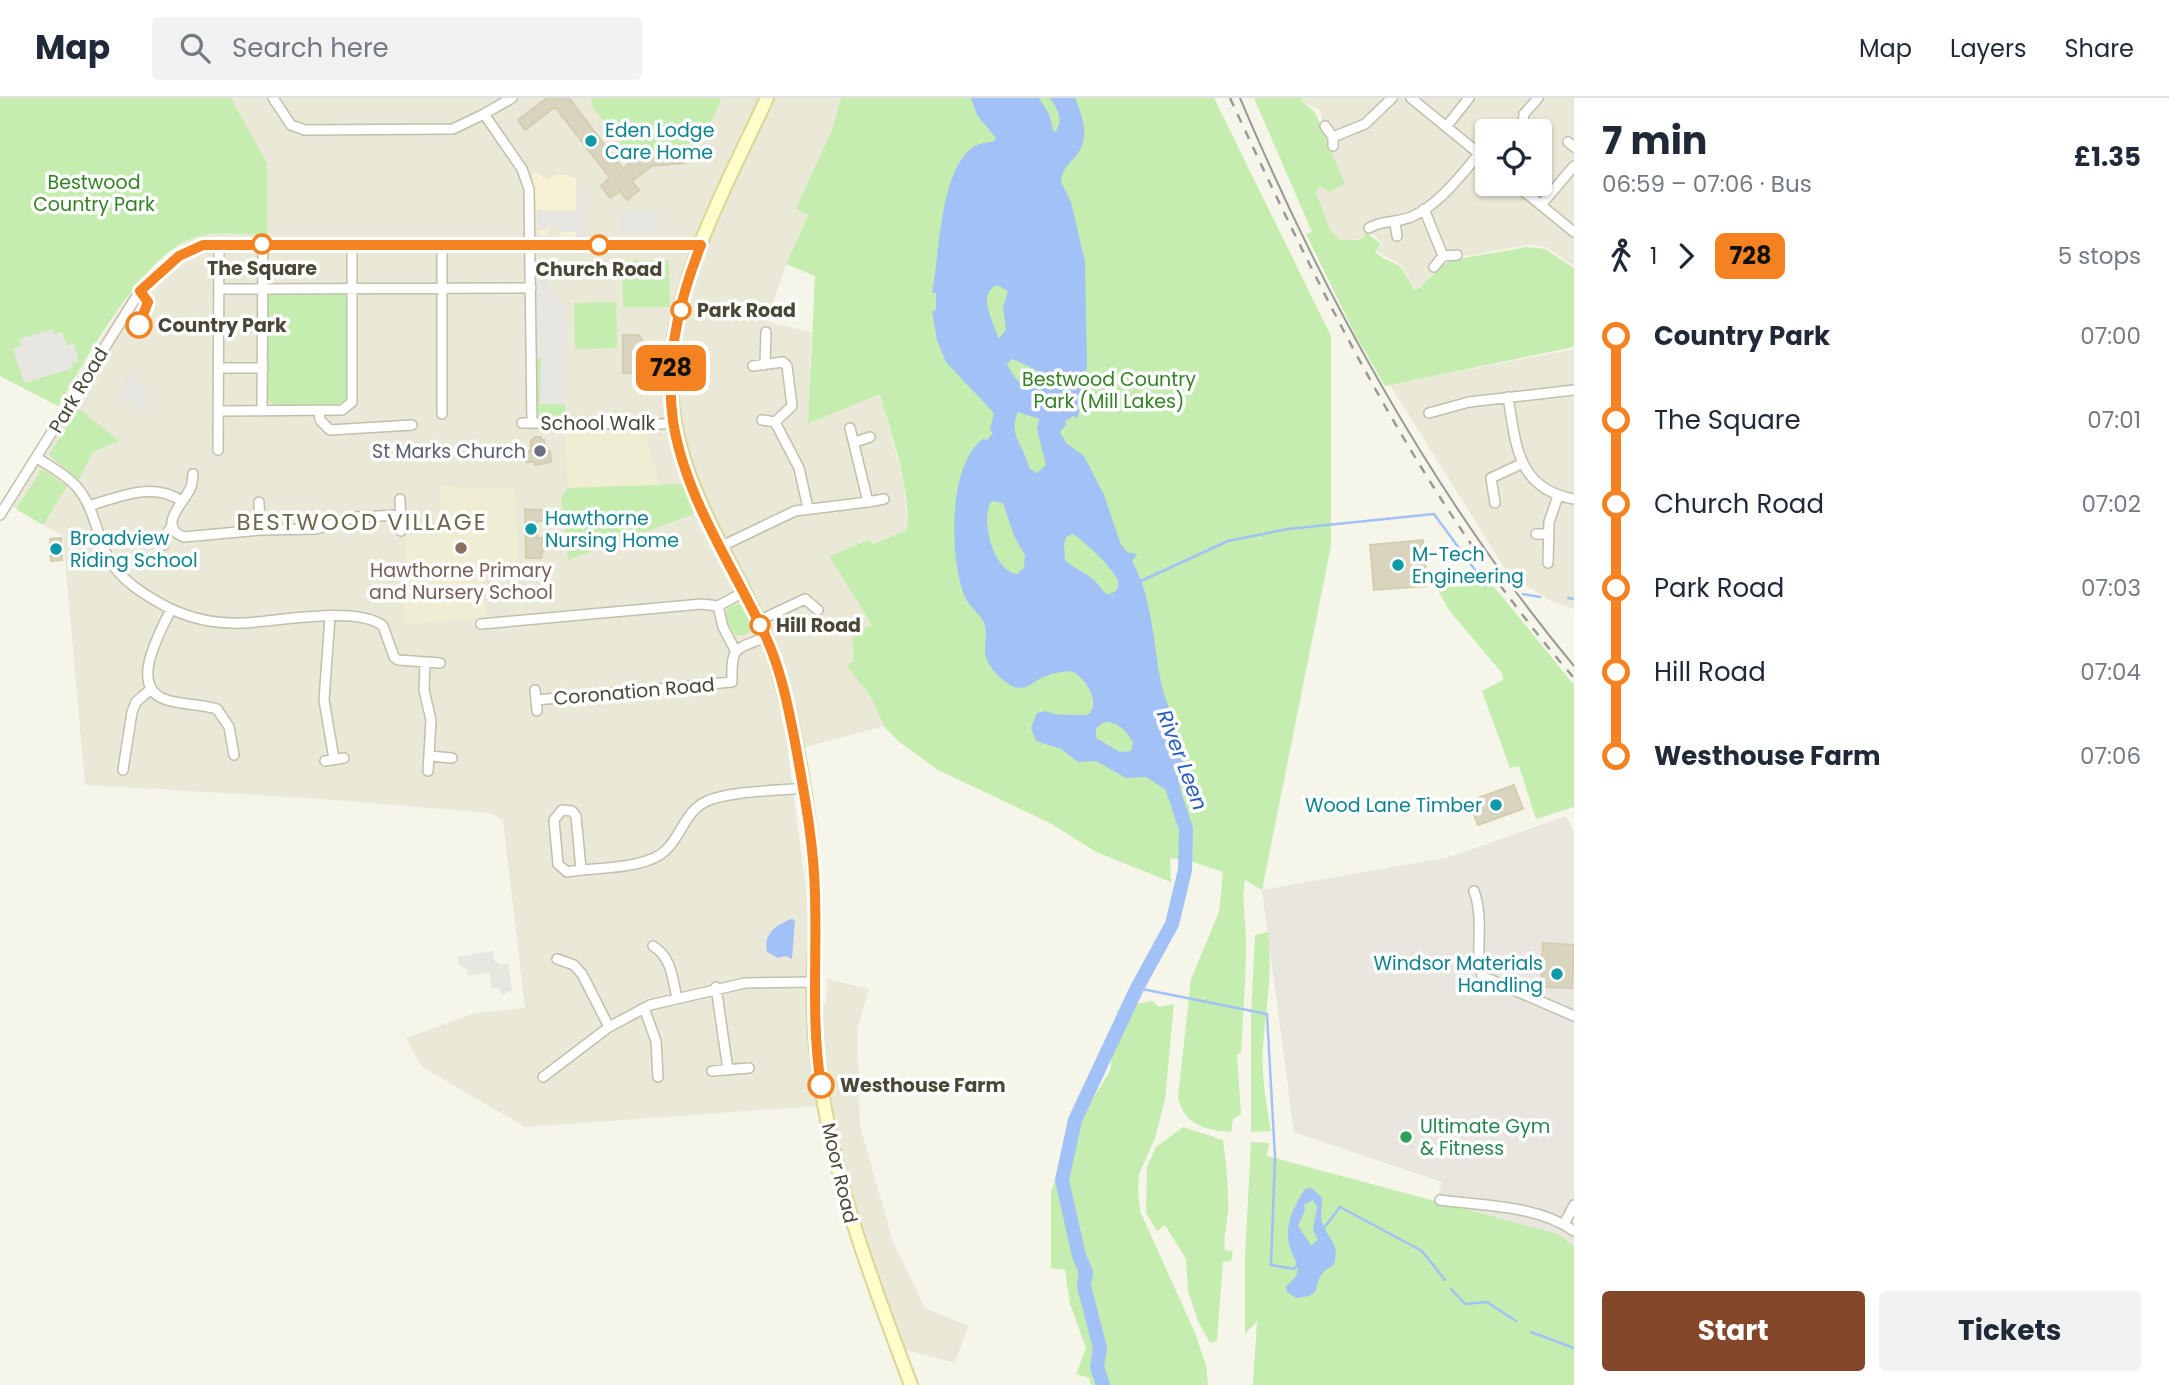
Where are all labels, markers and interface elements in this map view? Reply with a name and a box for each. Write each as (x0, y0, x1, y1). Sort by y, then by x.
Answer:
search box (152, 17, 642, 80)
text: Map (35, 24, 110, 71)
icon: search (176, 29, 214, 67)
text: Search here (232, 30, 389, 66)
text: Map (1859, 32, 1912, 65)
text: Layers (1950, 32, 2026, 65)
text: Share (2064, 32, 2134, 65)
text: 7 min (1602, 114, 1707, 167)
place label: Eden Lodge Care Home (605, 117, 714, 166)
map controls (1475, 119, 1552, 196)
button: locate (1475, 119, 1552, 196)
marker: Eden Lodge Care Home (583, 133, 599, 149)
text: £1.35 (2074, 139, 2141, 175)
text: 06:59 – 07:06 · Bus (1602, 168, 1812, 200)
park label: Bestwood Country Park (33, 169, 155, 218)
marker: The Square (252, 234, 272, 254)
marker: Church Road (589, 235, 609, 255)
icon: walk (1602, 237, 1640, 275)
icon: forward (1667, 237, 1705, 275)
text: 728 (1729, 239, 1771, 272)
text: 1 (1650, 240, 1657, 272)
text: 5 stops (2058, 240, 2141, 272)
place label: The Square (207, 255, 317, 282)
place label: Church Road (536, 256, 662, 283)
place label: Park Road (697, 297, 796, 324)
marker: Park Road (671, 300, 691, 320)
marker: Country Park (126, 312, 152, 338)
place label: Country Park (158, 312, 287, 339)
text: Country Park (1654, 318, 1830, 354)
text: 07:00 (2080, 320, 2141, 352)
street label: Park Road (42, 343, 115, 438)
line badge: 728 (631, 345, 711, 391)
text: 728 (650, 351, 692, 384)
park label: Bestwood Country Park (Mill Lakes) (1022, 366, 1196, 415)
text: The Square (1654, 402, 1801, 438)
text: 07:01 (2087, 404, 2141, 436)
street label: School Walk (541, 410, 656, 437)
place label: St Marks Church (372, 438, 526, 465)
marker: St Marks Church (532, 443, 548, 459)
text: Church Road (1654, 486, 1824, 522)
text: 07:02 (2081, 488, 2141, 520)
place label: Hawthorne Nursing Home (545, 505, 679, 554)
district label: BESTWOOD VILLAGE (236, 506, 488, 538)
marker: Hawthorne Nursing Home (523, 521, 539, 537)
place label: Broadview Riding School (70, 525, 198, 574)
marker: Hawthorne Primary and Nursery School (453, 540, 469, 556)
marker: Broadview Riding School (48, 541, 64, 557)
place label: M-Tech Engineering (1412, 541, 1524, 590)
place label: Hawthorne Primary and Nursery School (369, 557, 553, 606)
marker: M-Tech Engineering (1390, 557, 1406, 573)
text: Park Road (1654, 570, 1784, 606)
text: 07:03 (2081, 572, 2141, 604)
place label: Hill Road (776, 612, 861, 639)
marker: Hill Road (750, 615, 770, 635)
text: Hill Road (1654, 654, 1766, 690)
text: 07:04 (2080, 656, 2141, 688)
street label: Coronation Road (552, 671, 716, 712)
water label: River Leen (1150, 705, 1215, 814)
text: Westhouse Farm (1654, 738, 1881, 774)
text: 07:06 (2080, 740, 2141, 772)
place label: Wood Lane Timber (1305, 792, 1482, 819)
marker: Wood Lane Timber (1488, 797, 1504, 813)
place label: Windsor Materials Handling (1373, 950, 1543, 999)
marker: Windsor Materials Handling (1549, 966, 1565, 982)
marker: Westhouse Farm (808, 1072, 834, 1098)
place label: Westhouse Farm (840, 1072, 1006, 1099)
place label: Ultimate Gym & Fitness (1420, 1113, 1550, 1162)
street label: Moor Road (815, 1120, 864, 1226)
marker: Ultimate Gym & Fitness (1398, 1129, 1414, 1145)
button: Start (1602, 1291, 1865, 1371)
button: Tickets (1879, 1291, 2141, 1371)

